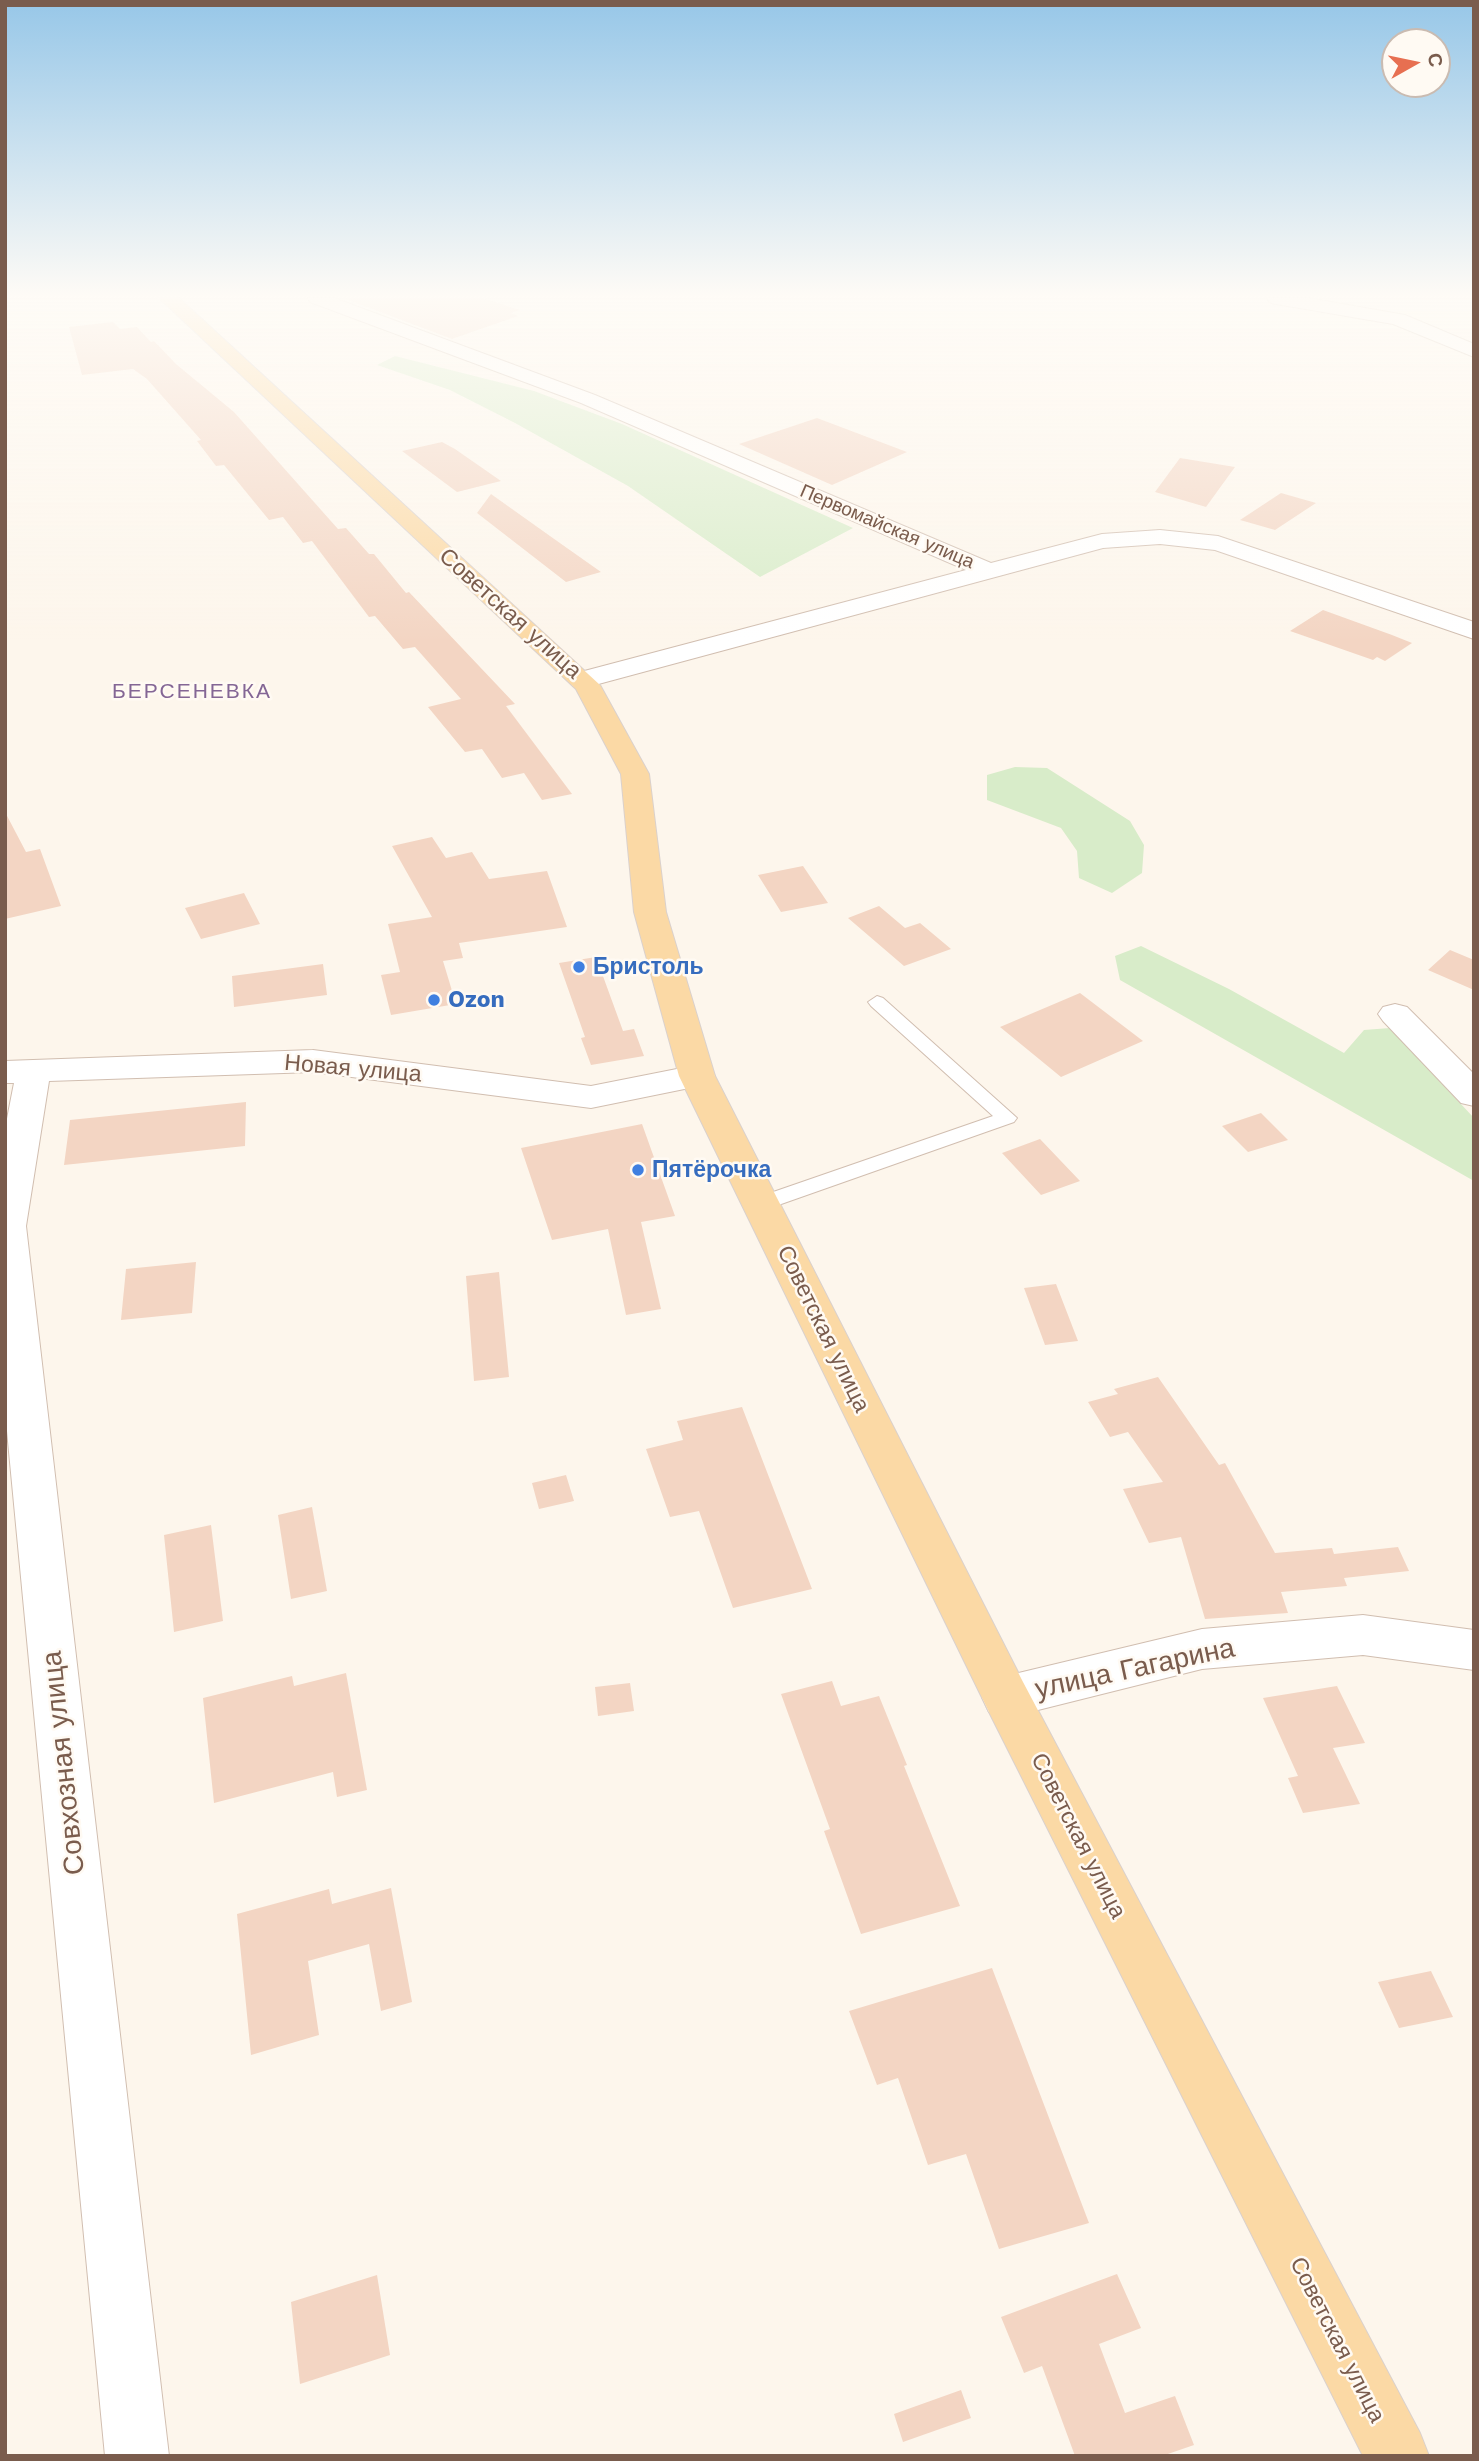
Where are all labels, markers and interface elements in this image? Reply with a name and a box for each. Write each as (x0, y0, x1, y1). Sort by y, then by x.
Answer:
north arrow (1381, 28, 1451, 98)
text: С (1423, 51, 1448, 69)
street label: Первомайская улица (796, 480, 978, 574)
street label: Советская улица (433, 543, 587, 685)
district label: БЕРСЕНЕВКА (113, 679, 271, 705)
place label: Бристоль (593, 953, 704, 981)
marker: Бристоль (571, 959, 587, 975)
place label: Ozon (448, 986, 505, 1014)
marker: Ozon (426, 992, 442, 1008)
street label: Новая улица (283, 1049, 423, 1089)
place label: Пятёрочка (652, 1156, 771, 1184)
marker: Пятёрочка (630, 1162, 646, 1178)
street label: Советская улица (771, 1241, 875, 1417)
street label: улица Гагарина (1032, 1631, 1238, 1707)
street label: Совхозная улица (36, 1649, 92, 1877)
street label: Советская улица (1024, 1749, 1132, 1923)
street label: Советская улица (1283, 2253, 1391, 2427)

